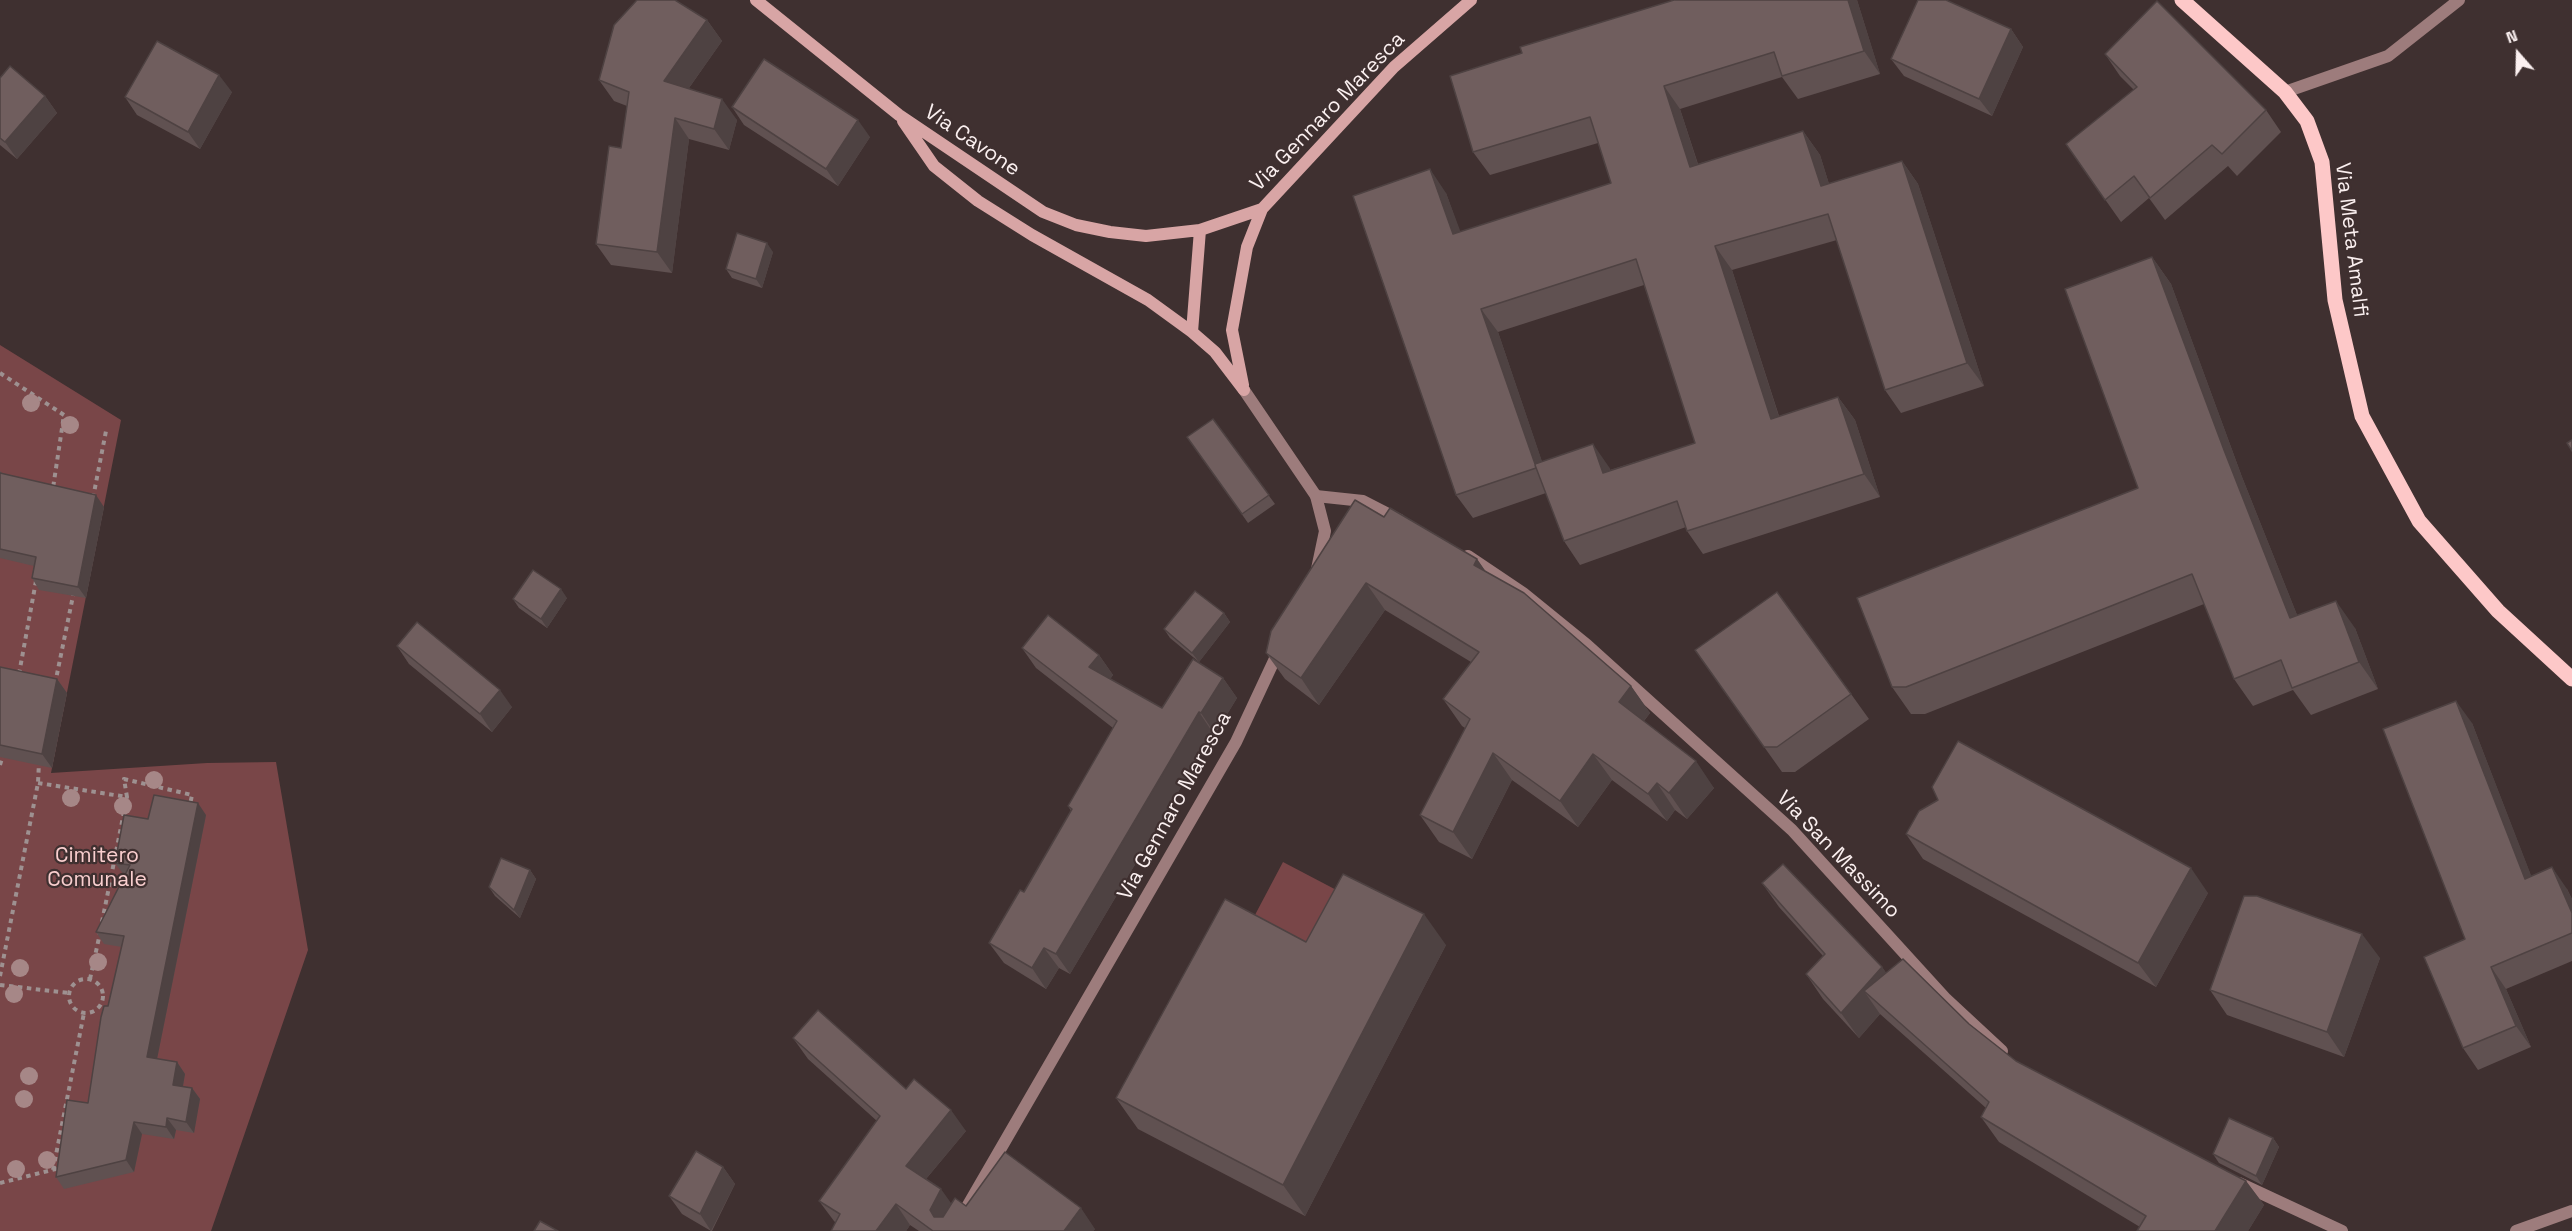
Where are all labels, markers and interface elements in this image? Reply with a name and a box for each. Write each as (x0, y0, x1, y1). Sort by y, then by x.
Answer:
north arrow (2488, 24, 2548, 84)
text: N (2503, 25, 2520, 48)
street label: Via Gennaro Maresca (1245, 27, 1411, 197)
street label: Via Cavone (919, 100, 1025, 182)
street label: Via Meta Amalfi (2329, 161, 2373, 319)
street label: Via Gennaro Maresca (1113, 707, 1237, 905)
street label: Via San Massimo (1771, 786, 1905, 924)
park label: Cimitero Comunale (47, 843, 147, 893)

